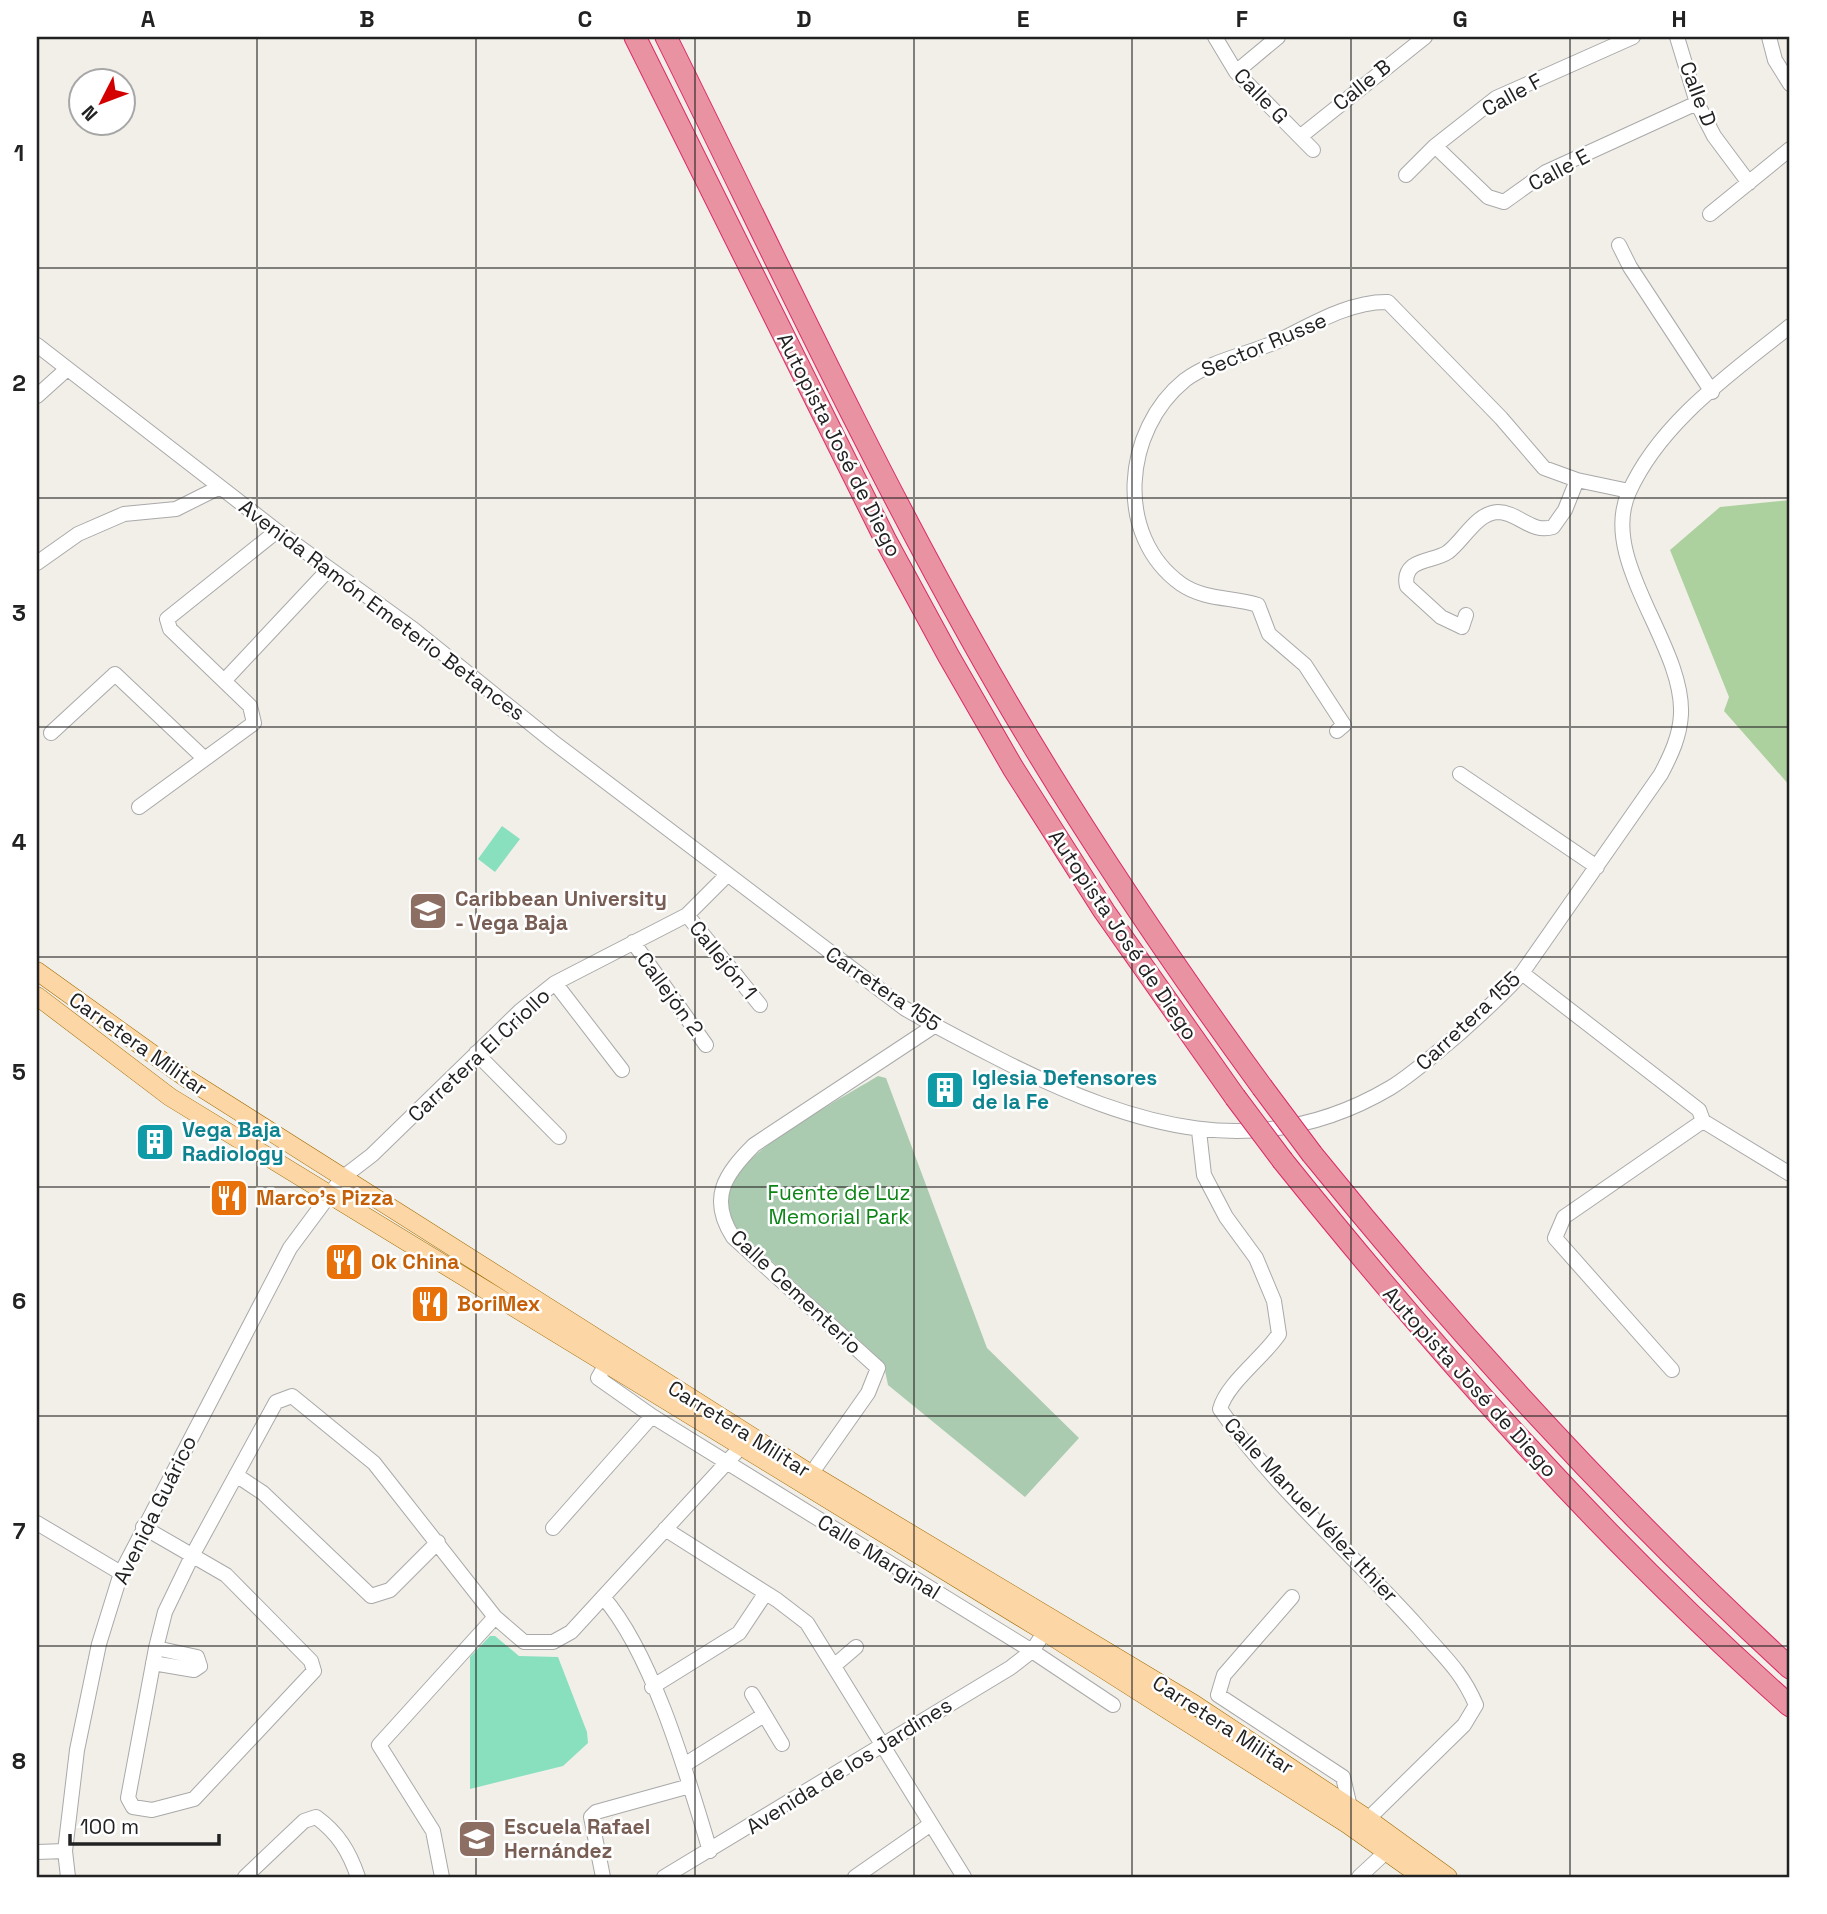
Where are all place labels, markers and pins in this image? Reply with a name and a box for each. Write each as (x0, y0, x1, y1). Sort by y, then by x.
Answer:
place label: Caribbean University - Vega Baja (455, 885, 667, 936)
school or university icon: Caribbean University - Vega Baja (407, 890, 449, 932)
place label: Iglesia Defensores de la Fe (972, 1064, 1157, 1115)
building icon: Iglesia Defensores de la Fe (924, 1069, 966, 1111)
place label: Vega Baja Radiology (182, 1116, 284, 1167)
building icon: Vega Baja Radiology (134, 1121, 176, 1163)
restaurant icon: Marco's Pizza (208, 1177, 250, 1219)
place label: Marco's Pizza (256, 1184, 394, 1211)
restaurant icon: Ok China (323, 1241, 365, 1283)
place label: Ok China (371, 1248, 460, 1275)
restaurant icon: BoriMex (409, 1283, 451, 1325)
place label: BoriMex (457, 1290, 540, 1317)
place label: Escuela Rafael Hernández (504, 1813, 650, 1864)
school or university icon: Escuela Rafael Hernández (456, 1818, 498, 1860)

